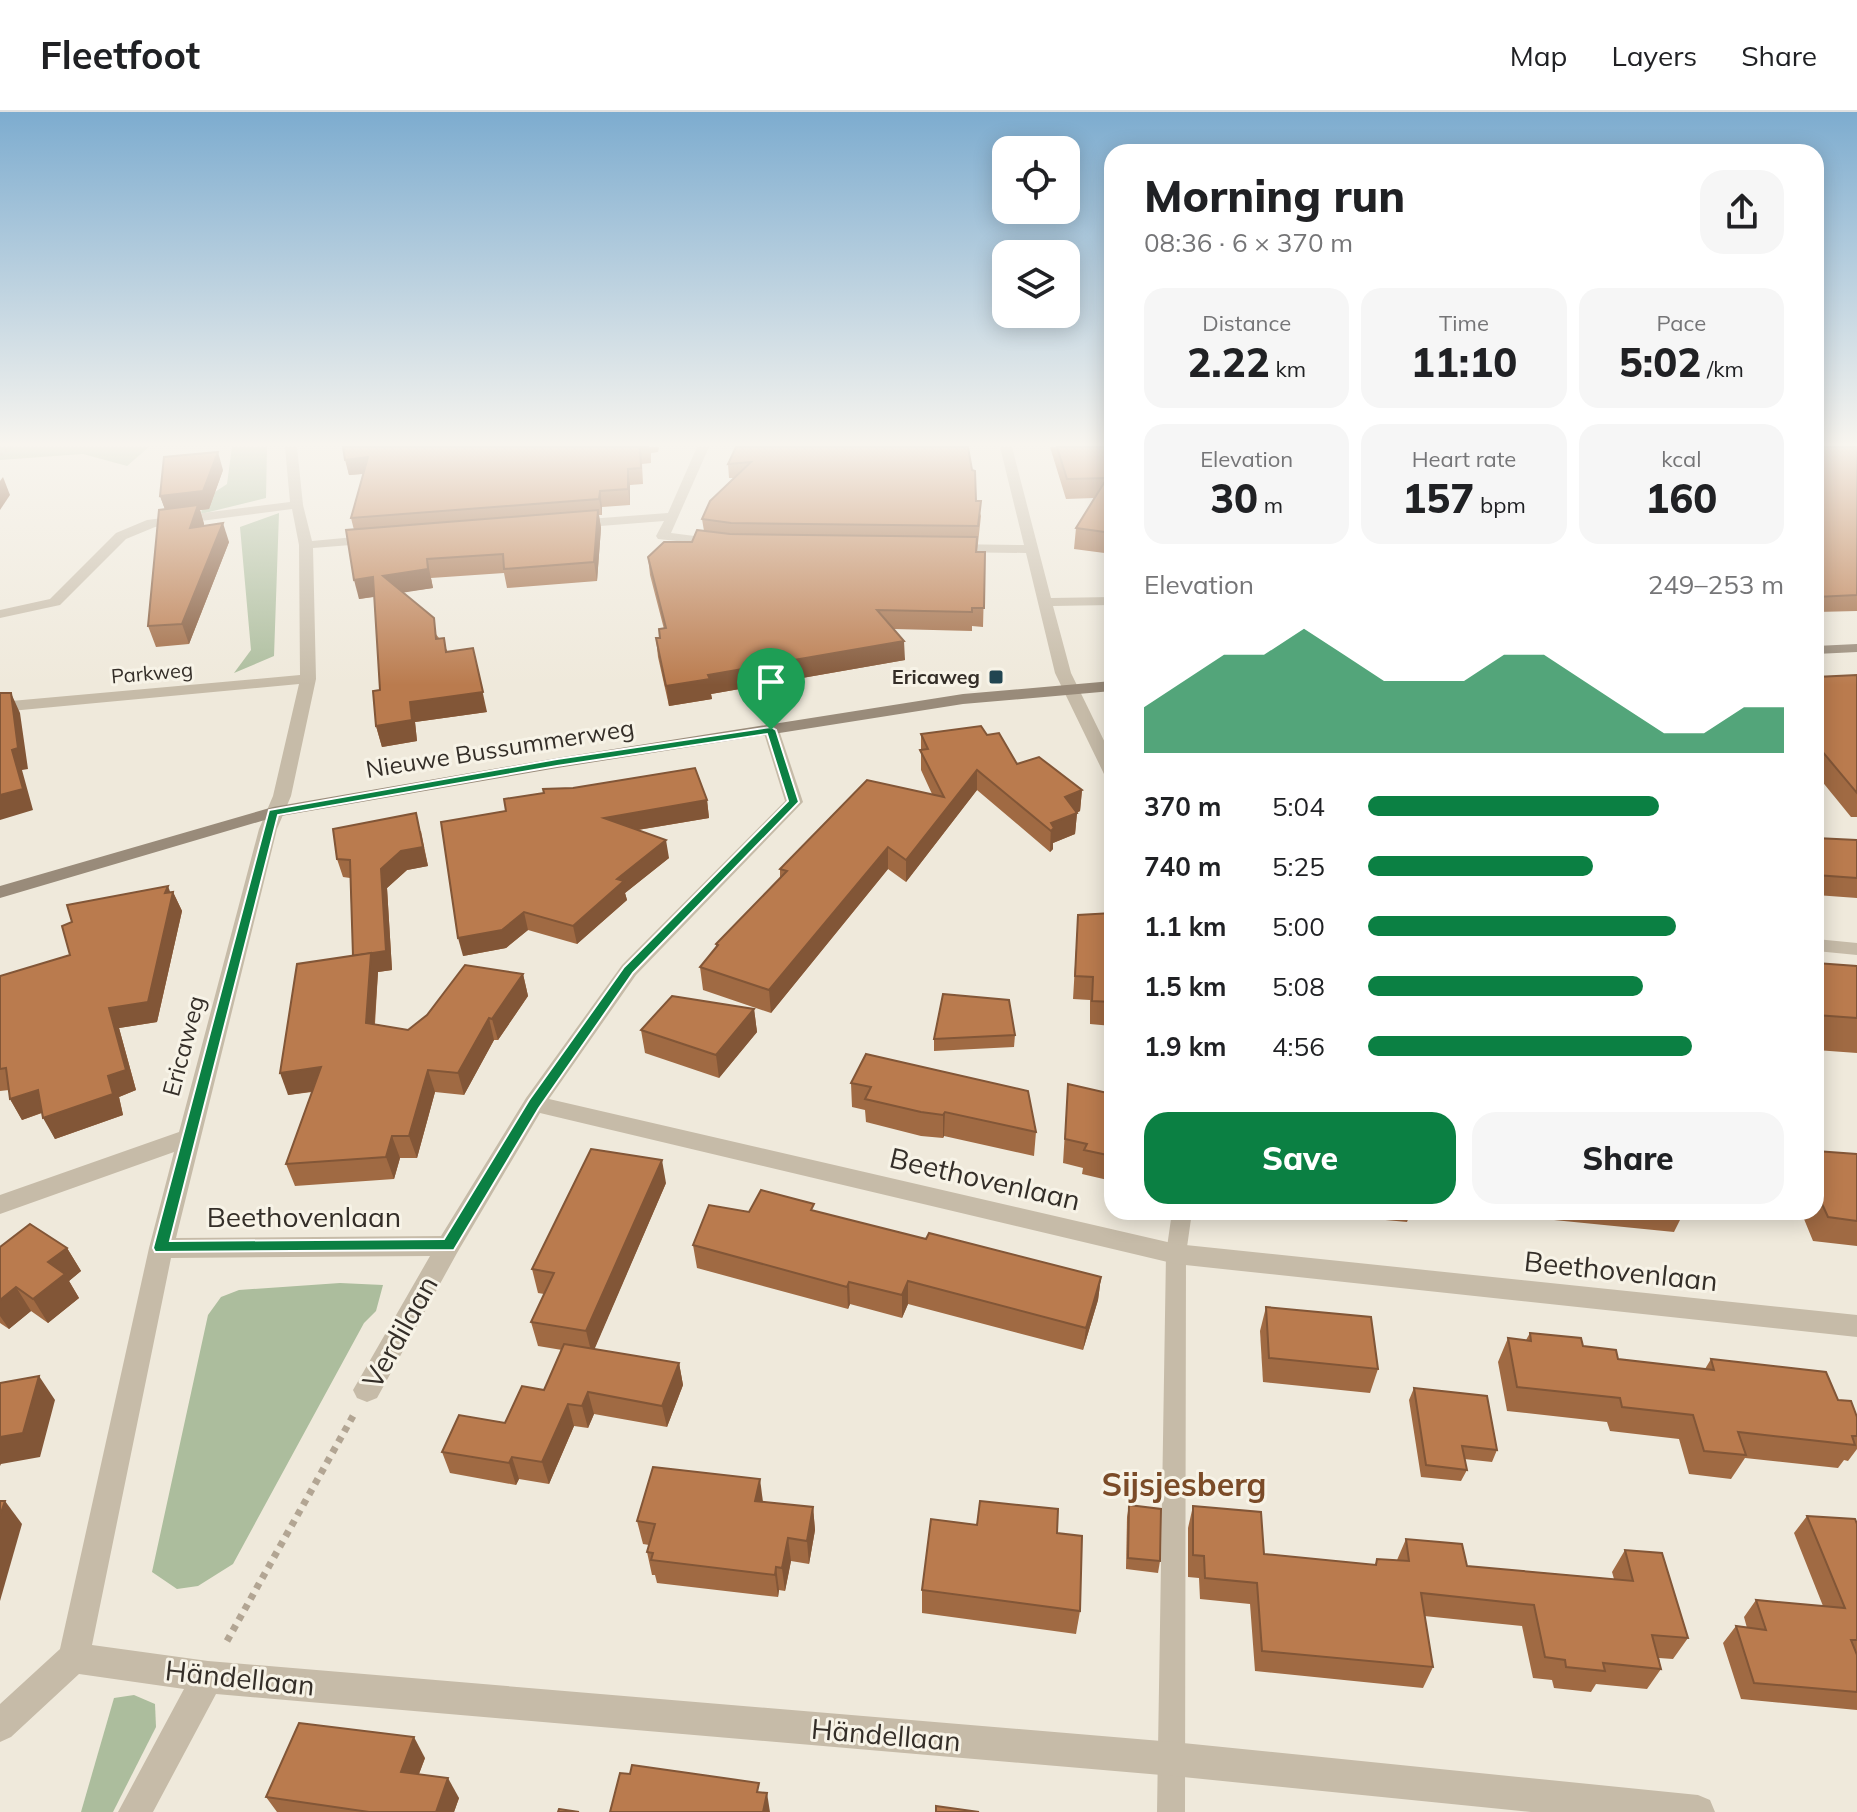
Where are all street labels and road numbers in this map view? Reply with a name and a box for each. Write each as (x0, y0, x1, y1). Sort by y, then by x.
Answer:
street label: Parkweg (110, 656, 194, 689)
street label: Nieuwe Bussummerweg (364, 712, 636, 784)
street label: Ericaweg (155, 992, 211, 1099)
street label: Beethovenlaan (886, 1140, 1084, 1217)
street label: Beethovenlaan (207, 1199, 401, 1234)
street label: Beethovenlaan (1523, 1243, 1720, 1298)
street label: Verdilaan (354, 1269, 445, 1394)
street label: Händellaan (164, 1652, 316, 1703)
street label: Händellaan (810, 1711, 962, 1758)

